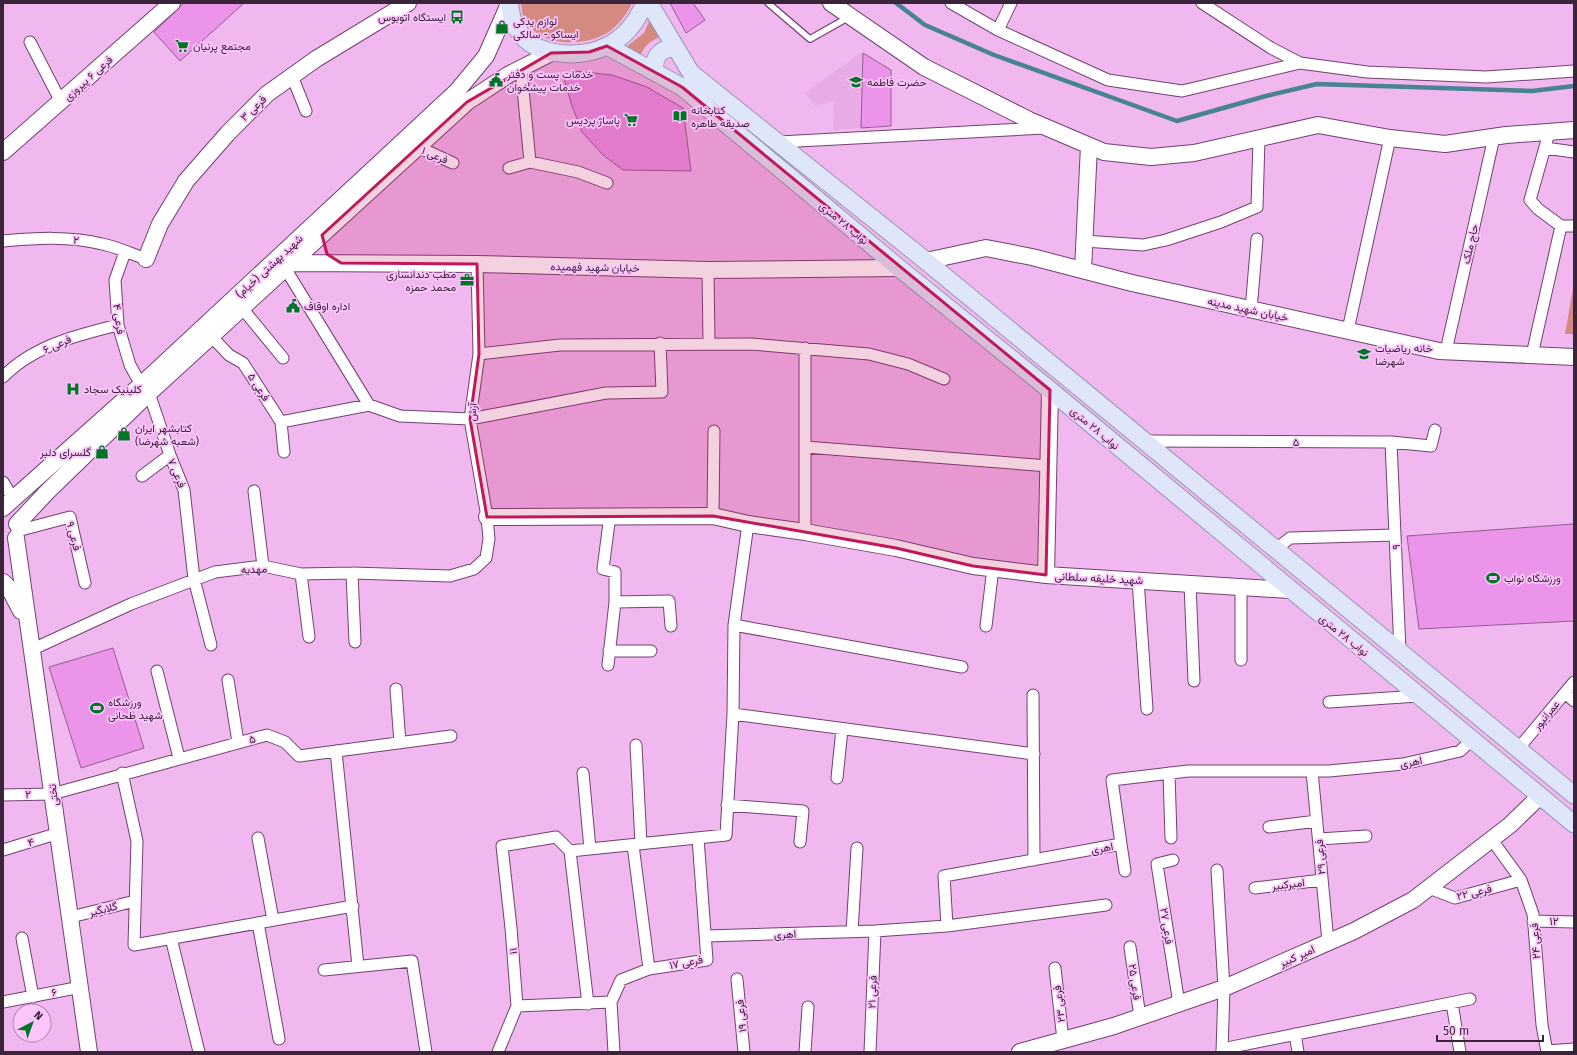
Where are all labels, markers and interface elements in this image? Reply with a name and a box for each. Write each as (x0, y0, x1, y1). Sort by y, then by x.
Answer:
bus stop icon: ایستگاه اتوبوس (449, 9, 465, 25)
place label: ایستگاه اتوبوس (378, 11, 446, 24)
place label: لوازم یدکی ایساکو - سالکی (513, 15, 579, 41)
shop icon: لوازم یدکی ایساکو - سالکی (494, 19, 510, 35)
supermarket icon: مجتمع پرنیان (174, 38, 190, 54)
place label: مجتمع پرنیان (193, 40, 251, 54)
street label: فرعی ۶ پیروزی (61, 53, 116, 104)
place label: خدمات پست و دفتر خدمات پیشخوان (506, 68, 594, 95)
public building icon: خدمات پست و دفتر خدمات پیشخوان (488, 72, 504, 88)
school or university icon: حضرت فاطمه (848, 74, 864, 90)
place label: حضرت فاطمه (867, 76, 927, 89)
street label: فرعی ۳ (238, 93, 269, 124)
place label: کتابخانه صدیقه طاهره (691, 104, 750, 130)
library icon: کتابخانه صدیقه طاهره (672, 108, 688, 124)
supermarket icon: پاساژ پردیس (623, 112, 639, 128)
place label: پاساژ پردیس (566, 114, 620, 128)
street label: فرعی ۱ (420, 144, 450, 167)
street label: نواب ۲۸ متری (816, 199, 871, 248)
street label: حاج ملک (1460, 223, 1482, 265)
street label: شهید بهشتی (خیام) (233, 232, 306, 301)
street label: ۲ (72, 234, 80, 247)
street label: خیابان شهید فهمیده (550, 260, 640, 275)
place label: مطب دندانسازی محمد حمزه (386, 268, 456, 294)
office icon: مطب دندانسازی محمد حمزه (459, 272, 475, 288)
street label: خیابان شهید مدینه (1206, 295, 1289, 324)
public building icon: اداره اوقاف (285, 298, 301, 314)
place label: اداره اوقاف (304, 300, 350, 313)
street label: فرعی ۴ (110, 303, 127, 335)
street label: فرعی ۶ (41, 333, 73, 356)
place label: خانه ریاضیات شهرضا (1375, 342, 1433, 368)
school or university icon: خانه ریاضیات شهرضا (1356, 346, 1372, 362)
street label: فرعی ۵ (245, 371, 272, 404)
hospital icon: کلینیک سجاد (65, 381, 81, 397)
place label: کلینیک سجاد (84, 383, 142, 396)
street label: آرش (465, 401, 480, 422)
street label: نواب ۲۸ متری (1067, 404, 1122, 453)
place label: کتابشهر ایران (شعبه شهرضا) (135, 422, 200, 448)
shop icon: کتابشهر ایران (شعبه شهرضا) (116, 426, 132, 442)
street label: ۵ (1293, 436, 1299, 449)
shop icon: گلسرای دلبر (94, 444, 110, 460)
place label: گلسرای دلبر (39, 446, 91, 459)
street label: فرعی ۷ (165, 457, 188, 490)
street label: فرعی ۹ (63, 520, 84, 552)
street label: ۹ (1390, 544, 1403, 550)
street label: مهدیه (241, 563, 268, 576)
street label: شهید خلیفه سلطانی (1054, 570, 1144, 587)
sports icon: ورزشگاه نواب (1485, 570, 1501, 586)
place label: ورزشگاه نواب (1504, 572, 1561, 585)
street label: نواب ۲۸ متری (1316, 611, 1371, 659)
place label: ورزشگاه شهید طحانی (108, 696, 163, 722)
street label: عمرانپور (1530, 698, 1563, 734)
sports icon: ورزشگاه شهید طحانی (89, 700, 105, 716)
street label: ۵ (247, 732, 257, 747)
street label: اهری (1399, 754, 1423, 771)
street label: تختی (46, 783, 61, 807)
street label: ۲ (25, 788, 31, 801)
street label: ۴ (26, 835, 36, 850)
street label: فرعی ۲۹ (1312, 839, 1329, 875)
street label: اهری (1090, 840, 1114, 857)
street label: امیرکبیر (1270, 876, 1305, 893)
street label: فرعی ۲۲ (1455, 882, 1493, 903)
street label: گلابگیر (87, 900, 119, 920)
street label: فرعی ۲۷ (1157, 907, 1176, 945)
street label: ۱۲ (1550, 915, 1559, 928)
street label: فرعی ۲۴ (1528, 922, 1543, 960)
street label: اهری (774, 928, 796, 941)
street label: امیر کبیر (1277, 943, 1317, 970)
street label: ۱۱ (507, 947, 520, 955)
street label: فرعی ۱۷ (668, 953, 704, 972)
street label: فرعی ۲۵ (1126, 963, 1143, 1001)
street label: فرعی ۲۱ (865, 975, 880, 1009)
street label: فرعی ۲۳ (1051, 985, 1068, 1023)
street label: ۶ (50, 986, 58, 999)
street label: فرعی ۱۹ (733, 999, 750, 1033)
north arrow (12, 1003, 52, 1043)
text: N (31, 1009, 45, 1023)
scale bar (1437, 1017, 1543, 1043)
text: 50 m (1443, 1024, 1469, 1038)

